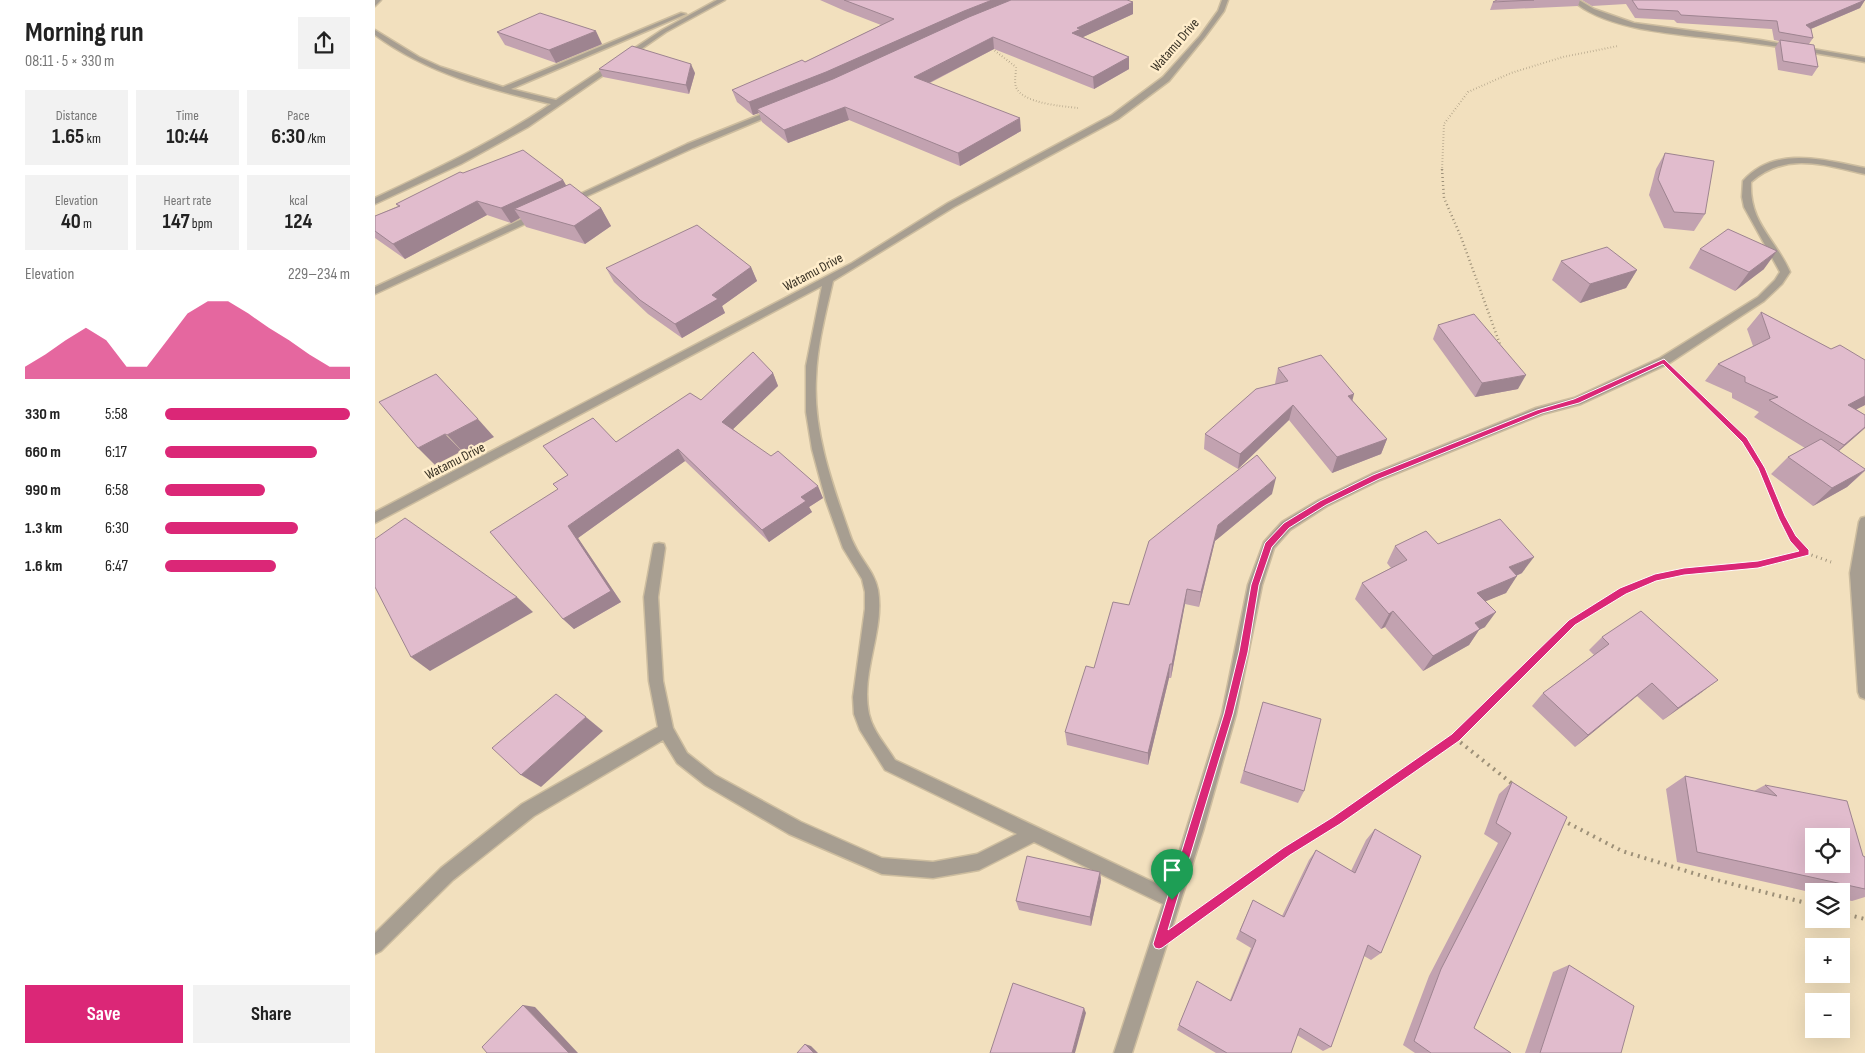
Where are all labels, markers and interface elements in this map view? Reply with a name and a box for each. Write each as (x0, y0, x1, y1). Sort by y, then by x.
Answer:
street label: Watamu Drive (1147, 15, 1203, 75)
text: Morning run (25, 16, 144, 49)
button: share (298, 17, 350, 69)
text: 08:11 · 5 × 330 m (25, 52, 114, 71)
text: Distance (56, 107, 97, 124)
text: Time (176, 107, 199, 124)
text: Pace (287, 107, 310, 124)
text: 1.65 (52, 124, 84, 149)
text: 10:44 (166, 124, 209, 149)
text: 6:30 (271, 124, 305, 149)
text: km (84, 130, 101, 147)
text: /km (305, 130, 326, 147)
text: Elevation (55, 192, 98, 209)
text: Heart rate (164, 192, 211, 209)
text: kcal (289, 192, 308, 209)
text: 40 (61, 209, 81, 234)
text: 147 (163, 209, 190, 234)
text: 124 (285, 209, 312, 234)
text: m (81, 215, 92, 232)
text: bpm (190, 215, 212, 232)
street label: Watamu Drive (780, 249, 846, 295)
text: Elevation (25, 265, 74, 284)
text: 229–234 m (288, 265, 350, 284)
text: 330 m (25, 405, 60, 424)
text: 5:58 (105, 405, 128, 424)
street label: Watamu Drive (422, 439, 488, 483)
text: 660 m (25, 443, 61, 462)
text: 6:17 (105, 443, 127, 462)
text: 990 m (25, 481, 61, 500)
text: 6:58 (105, 481, 128, 500)
text: 1.3 km (25, 519, 62, 538)
text: 6:30 (105, 519, 129, 538)
text: 1.6 km (25, 557, 62, 576)
text: 6:47 (105, 557, 128, 576)
map controls (1805, 828, 1850, 1038)
button: locate (1805, 828, 1850, 873)
pin (1151, 849, 1193, 900)
icon: arrive (1158, 856, 1186, 884)
button: layers (1805, 883, 1850, 928)
button: + (1805, 938, 1850, 983)
button: Save (25, 985, 183, 1043)
button: Share (193, 985, 350, 1043)
button: − (1805, 993, 1850, 1038)

